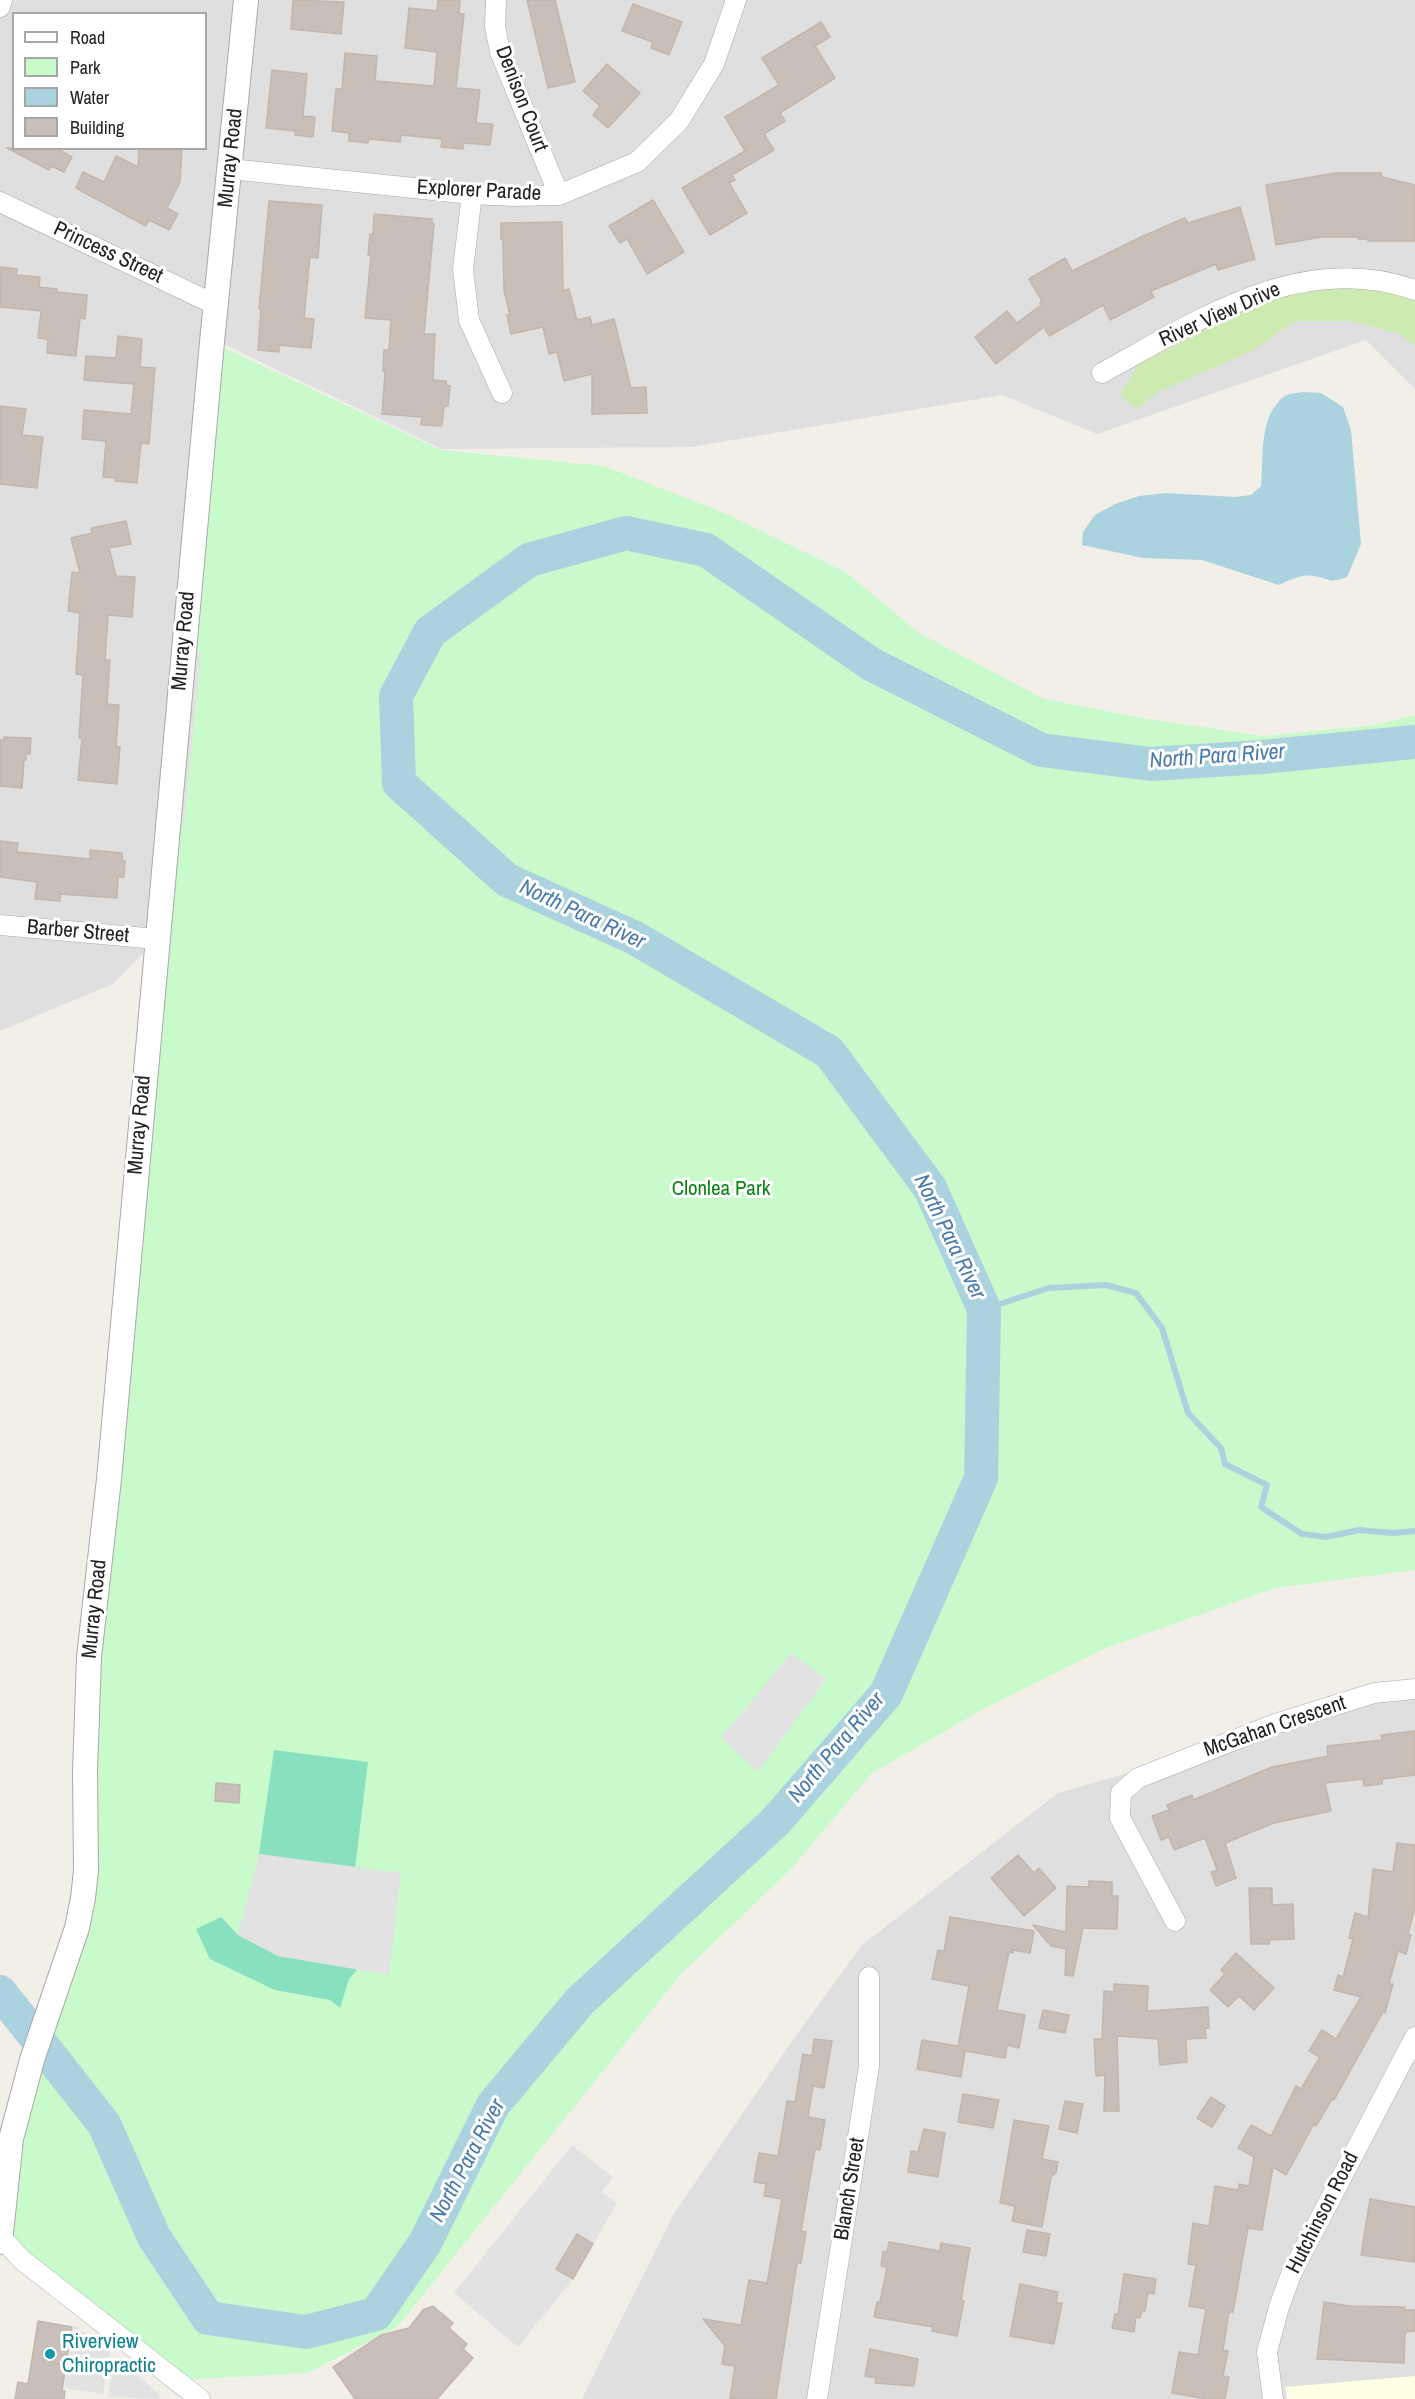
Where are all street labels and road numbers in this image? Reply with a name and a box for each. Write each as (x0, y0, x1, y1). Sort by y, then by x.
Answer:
street label: Denison Court (489, 43, 553, 155)
street label: Murray Road (213, 107, 249, 209)
street label: Explorer Parade (416, 175, 542, 207)
street label: Princess Street (49, 217, 167, 289)
street label: River View Drive (1156, 277, 1284, 353)
street label: Murray Road (167, 590, 201, 692)
street label: Barber Street (26, 915, 130, 949)
street label: Murray Road (123, 1074, 157, 1176)
street label: Murray Road (77, 1558, 113, 1660)
street label: McGahan Crescent (1201, 1691, 1349, 1763)
street label: Blanch Street (829, 2136, 871, 2242)
street label: Hutchinson Road (1282, 2148, 1364, 2278)

